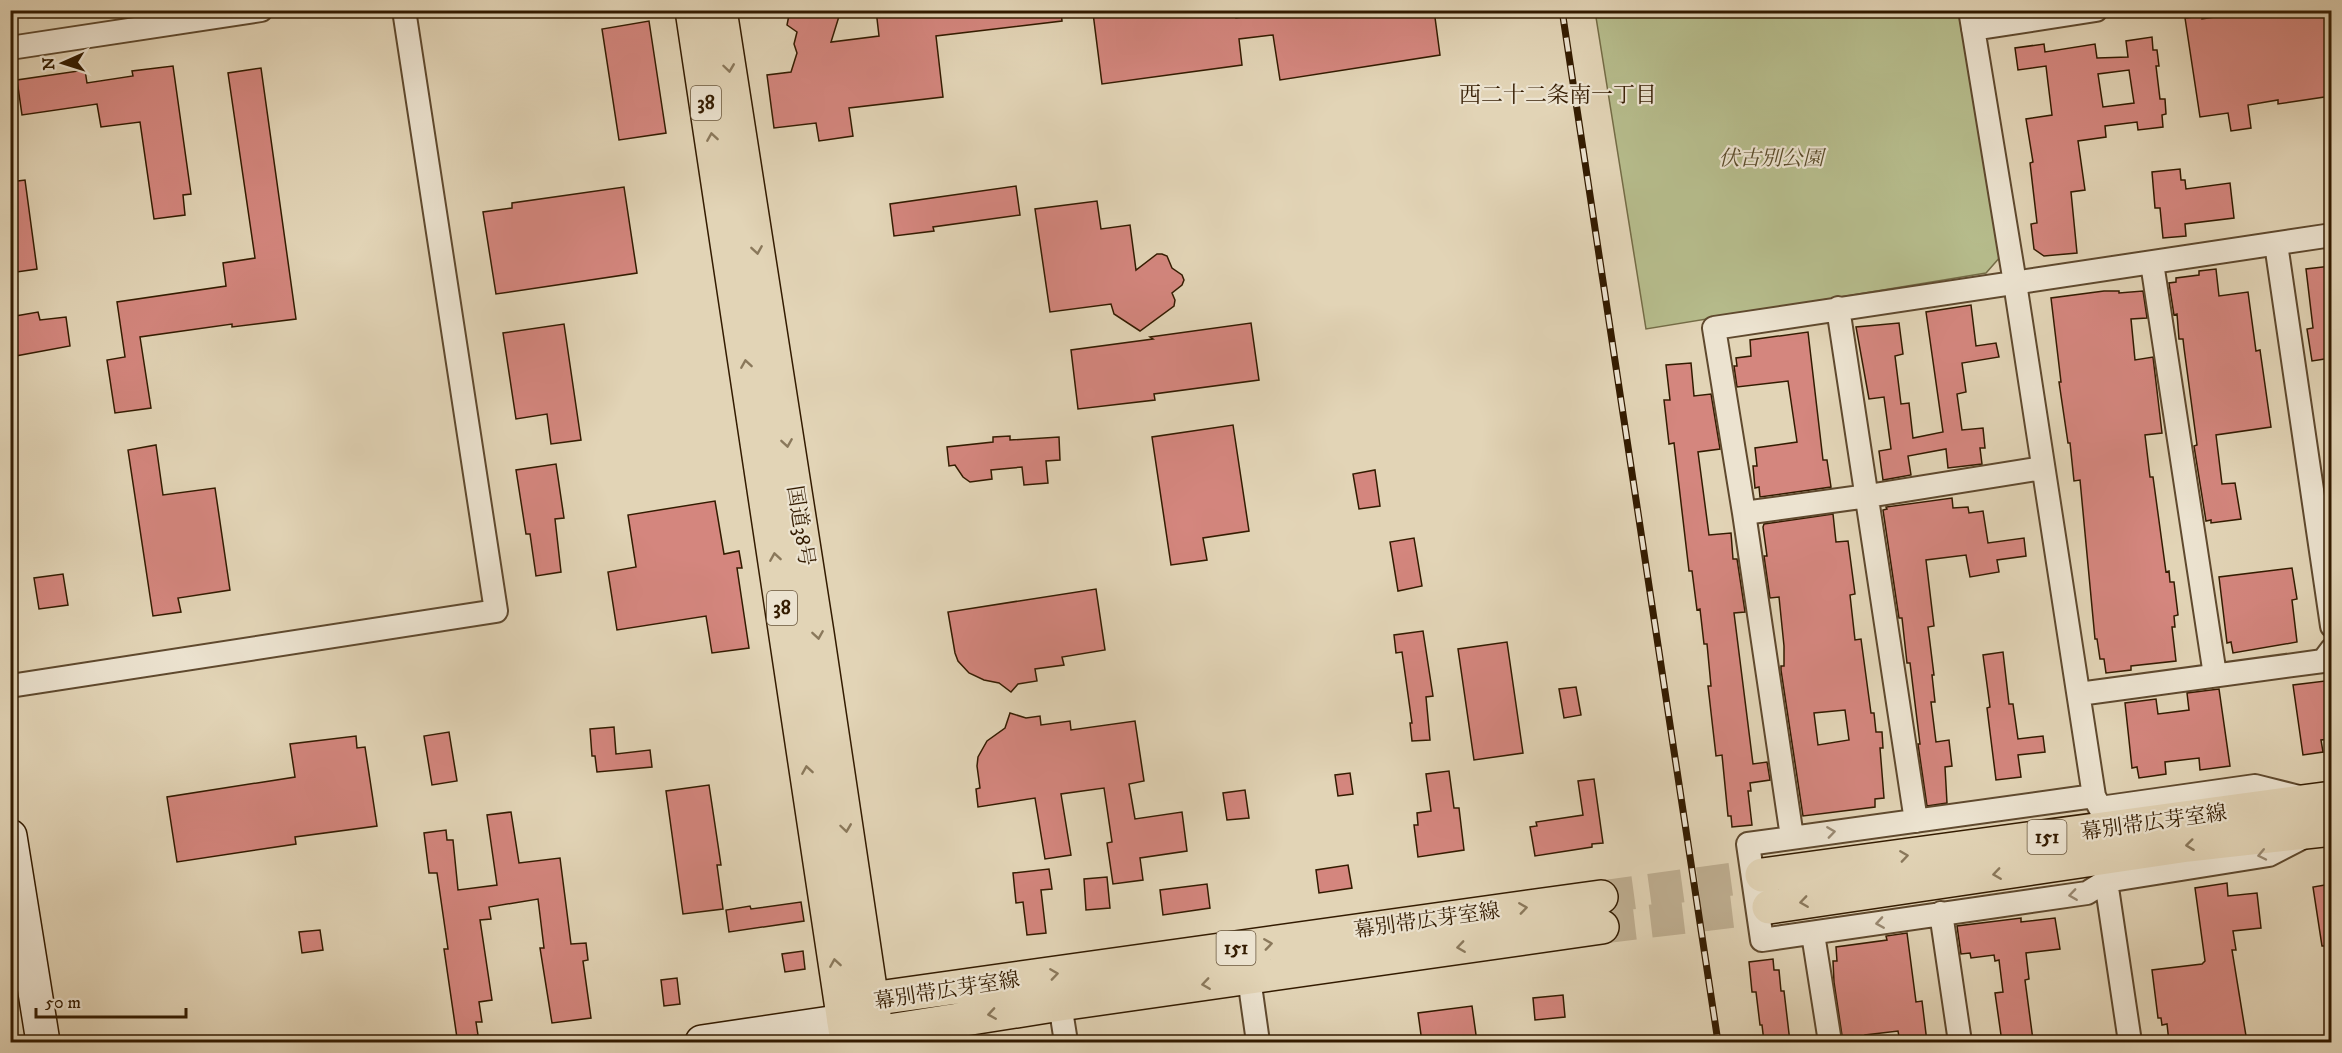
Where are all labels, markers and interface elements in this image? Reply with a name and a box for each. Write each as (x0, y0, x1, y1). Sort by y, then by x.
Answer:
north arrow (33, 33, 93, 93)
text: N (39, 57, 59, 71)
one-way arrow (722, 63, 735, 73)
district label: 西二十二条南一丁目 (1459, 82, 1657, 109)
road number: 38 (691, 86, 721, 120)
one-way arrow (706, 133, 718, 142)
park label: 伏古別公園 (1719, 146, 1826, 172)
one-way arrow (750, 246, 762, 255)
one-way arrow (740, 359, 752, 368)
one-way arrow (781, 438, 793, 447)
street label: 国道38号 (781, 484, 819, 568)
one-way arrow (769, 552, 781, 561)
road number: 38 (767, 591, 797, 625)
one-way arrow (811, 631, 823, 640)
one-way arrow (801, 766, 813, 775)
street label: 幕別帯広芽室線 (2079, 800, 2229, 846)
road number: 151 (2028, 820, 2066, 854)
one-way arrow (839, 824, 851, 833)
one-way arrow (1826, 827, 1836, 839)
one-way arrow (2185, 838, 2194, 851)
one-way arrow (2257, 848, 2267, 861)
one-way arrow (1899, 851, 1908, 863)
one-way arrow (1993, 868, 2002, 880)
one-way arrow (2068, 888, 2077, 900)
one-way arrow (1799, 895, 1809, 907)
street label: 幕別帯広芽室線 (1352, 898, 1502, 944)
one-way arrow (1519, 902, 1528, 914)
one-way arrow (1875, 916, 1885, 929)
road number: 151 (1216, 931, 1256, 965)
one-way arrow (1263, 938, 1272, 950)
one-way arrow (1457, 941, 1466, 953)
one-way arrow (830, 959, 842, 968)
street label: 幕別帯広芽室線 (872, 967, 1022, 1015)
one-way arrow (1049, 968, 1058, 980)
one-way arrow (1201, 977, 1210, 989)
scale bar (36, 981, 186, 1019)
text: 50 m (45, 992, 81, 1014)
one-way arrow (987, 1008, 997, 1020)

